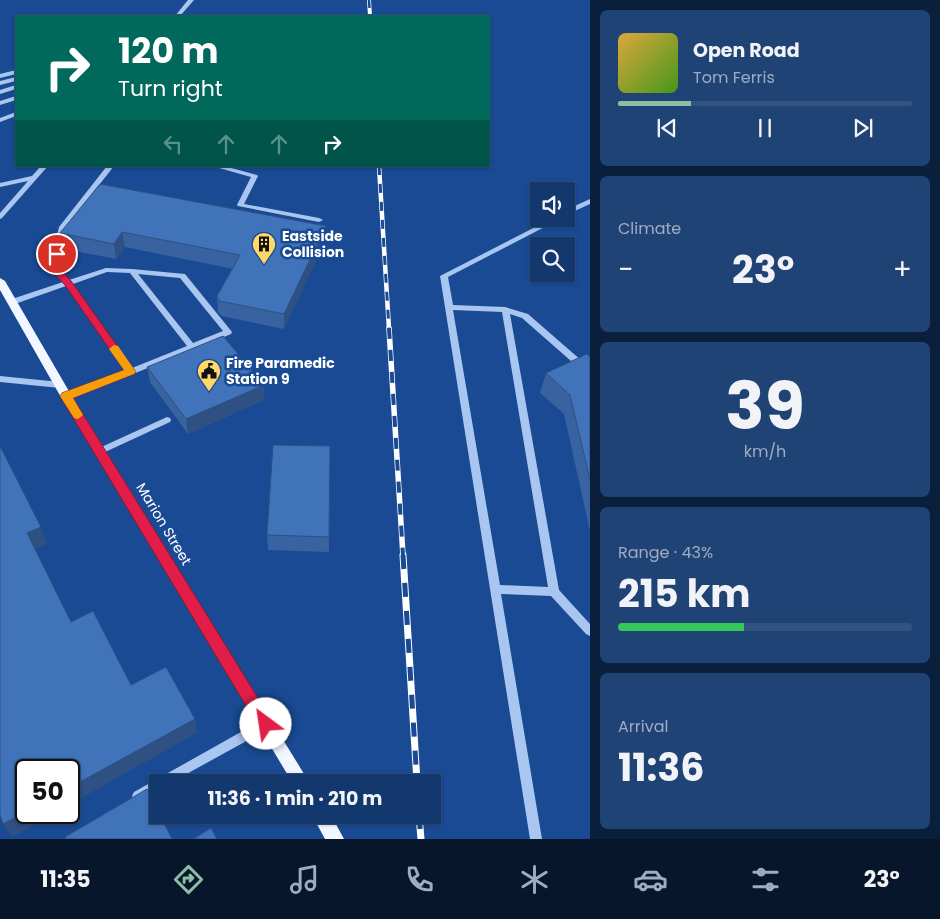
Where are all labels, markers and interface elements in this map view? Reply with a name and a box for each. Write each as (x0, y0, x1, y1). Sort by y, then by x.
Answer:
text: 120 m (118, 26, 218, 75)
icon: right (35, 35, 100, 100)
text: Open Road (693, 37, 800, 64)
text: Tom Ferris (693, 66, 775, 89)
text: Turn right (118, 73, 223, 104)
icon: previous (653, 114, 681, 142)
icon: pause (751, 114, 779, 142)
icon: next (849, 114, 877, 142)
icon: left (159, 130, 187, 158)
icon: ahead (212, 130, 240, 158)
icon: ahead (265, 130, 293, 158)
icon: right (318, 130, 346, 158)
map controls (530, 182, 575, 282)
button: sound (530, 182, 575, 227)
text: Climate (618, 217, 681, 240)
place label: Eastside Collision (282, 226, 344, 262)
building icon: Eastside Collision (251, 231, 277, 265)
pin (36, 233, 78, 275)
button: search (530, 237, 575, 282)
icon: arrive (43, 240, 71, 268)
text: 23° (732, 243, 794, 296)
text: − (618, 250, 633, 289)
text: + (893, 250, 912, 289)
place label: Fire Paramedic Station 9 (226, 353, 335, 389)
public building icon: Fire Paramedic Station 9 (196, 358, 222, 392)
text: 39 (725, 361, 805, 452)
text: km/h (744, 440, 786, 463)
street label: Marion Street (132, 479, 196, 569)
text: Range · 43% (618, 541, 713, 564)
text: 215 km (618, 567, 750, 620)
position arrow (239, 697, 291, 749)
text: Arrival (618, 715, 668, 738)
text: 11:36 (618, 741, 705, 794)
speed limit sign: 50 (15, 759, 80, 824)
text: 11:36 · 1 min · 210 m (208, 785, 383, 812)
icon: directions (171, 862, 206, 897)
icon: music (287, 862, 322, 897)
icon: phone (402, 862, 437, 897)
icon: climate (517, 862, 552, 897)
icon: car (633, 862, 668, 897)
icon: filters (748, 862, 783, 897)
text: 11:35 (40, 864, 91, 895)
text: 23° (864, 864, 900, 895)

